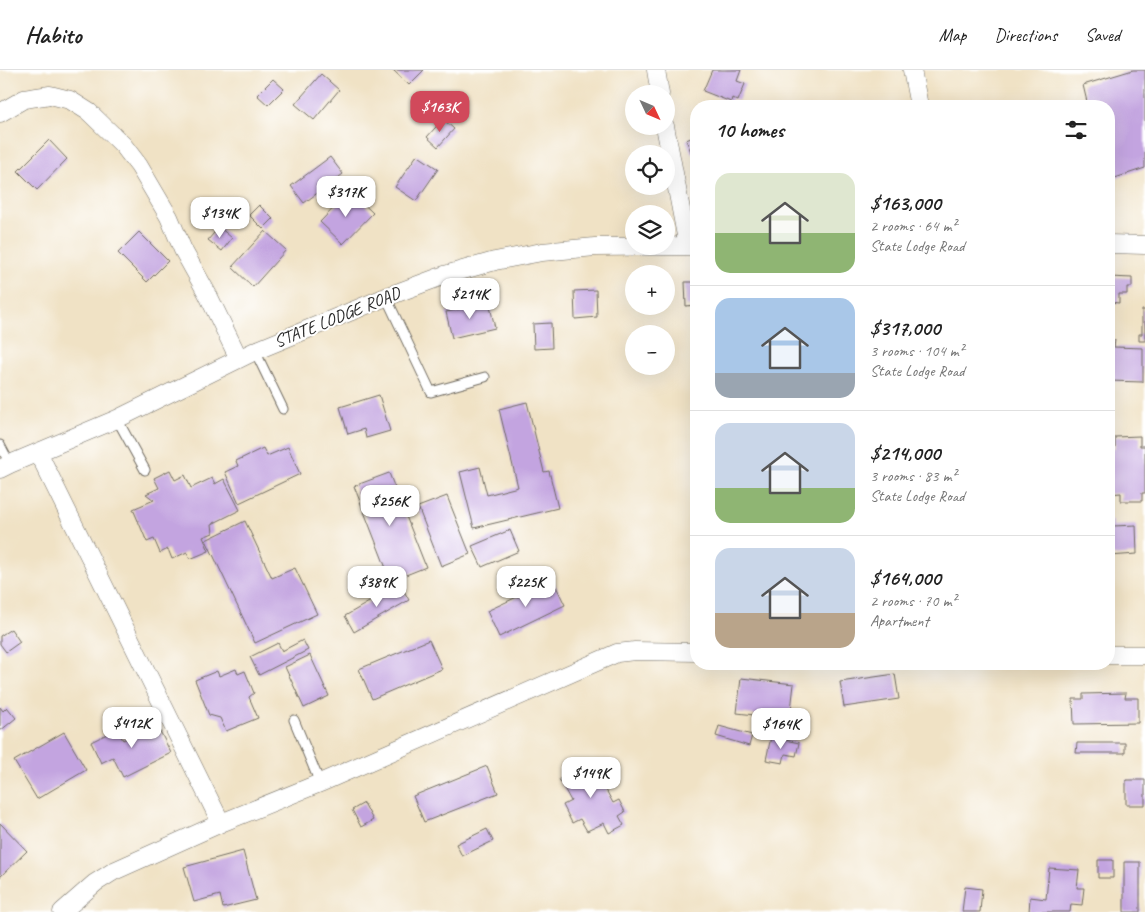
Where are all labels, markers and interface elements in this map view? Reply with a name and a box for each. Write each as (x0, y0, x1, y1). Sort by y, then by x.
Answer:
text: Habito (25, 20, 81, 50)
text: Map (939, 24, 966, 46)
text: Directions (994, 24, 1057, 46)
text: Saved (1085, 24, 1120, 46)
north arrow (625, 85, 675, 135)
map controls (625, 85, 675, 375)
pin: $163K (405, 90, 475, 133)
text: $163K (421, 97, 459, 117)
icon: filters (1062, 116, 1090, 144)
text: 10 homes (715, 117, 784, 143)
button: locate (625, 145, 675, 195)
pin: $317K (311, 176, 381, 218)
text: $317K (328, 182, 364, 202)
text: $163,000 (870, 190, 941, 216)
icon: home (755, 193, 815, 253)
pin: $134K (185, 196, 255, 239)
text: $134K (202, 203, 238, 223)
button: layers (625, 205, 675, 255)
text: 2 rooms · 64 m² (870, 216, 956, 236)
text: State Lodge Road (870, 236, 965, 256)
button: + (625, 265, 675, 315)
pin: $214K (435, 278, 505, 320)
street label: STATE LODGE ROAD (271, 281, 405, 352)
text: $214K (452, 284, 488, 304)
text: $317,000 (870, 315, 940, 341)
icon: home (755, 318, 815, 378)
button: − (625, 325, 675, 375)
text: 3 rooms · 104 m² (870, 341, 964, 361)
text: State Lodge Road (870, 361, 965, 381)
text: $214,000 (870, 440, 940, 466)
icon: home (755, 443, 815, 503)
text: 3 rooms · 83 m² (870, 466, 956, 486)
pin: $256K (355, 484, 425, 527)
text: State Lodge Road (870, 486, 965, 506)
text: $256K (371, 491, 409, 511)
text: $164,000 (870, 565, 941, 591)
pin: $389K (342, 566, 412, 608)
pin: $225K (491, 566, 561, 608)
icon: home (755, 568, 815, 628)
text: $389K (359, 572, 395, 592)
text: $225K (508, 572, 544, 592)
text: 2 rooms · 70 m² (870, 591, 956, 611)
text: Apartment (870, 611, 929, 631)
pin: $412K (97, 706, 167, 749)
pin: $164K (746, 708, 816, 750)
text: $412K (114, 713, 150, 733)
text: $164K (762, 714, 800, 734)
pin: $149K (556, 756, 626, 799)
text: $149K (573, 763, 609, 783)

